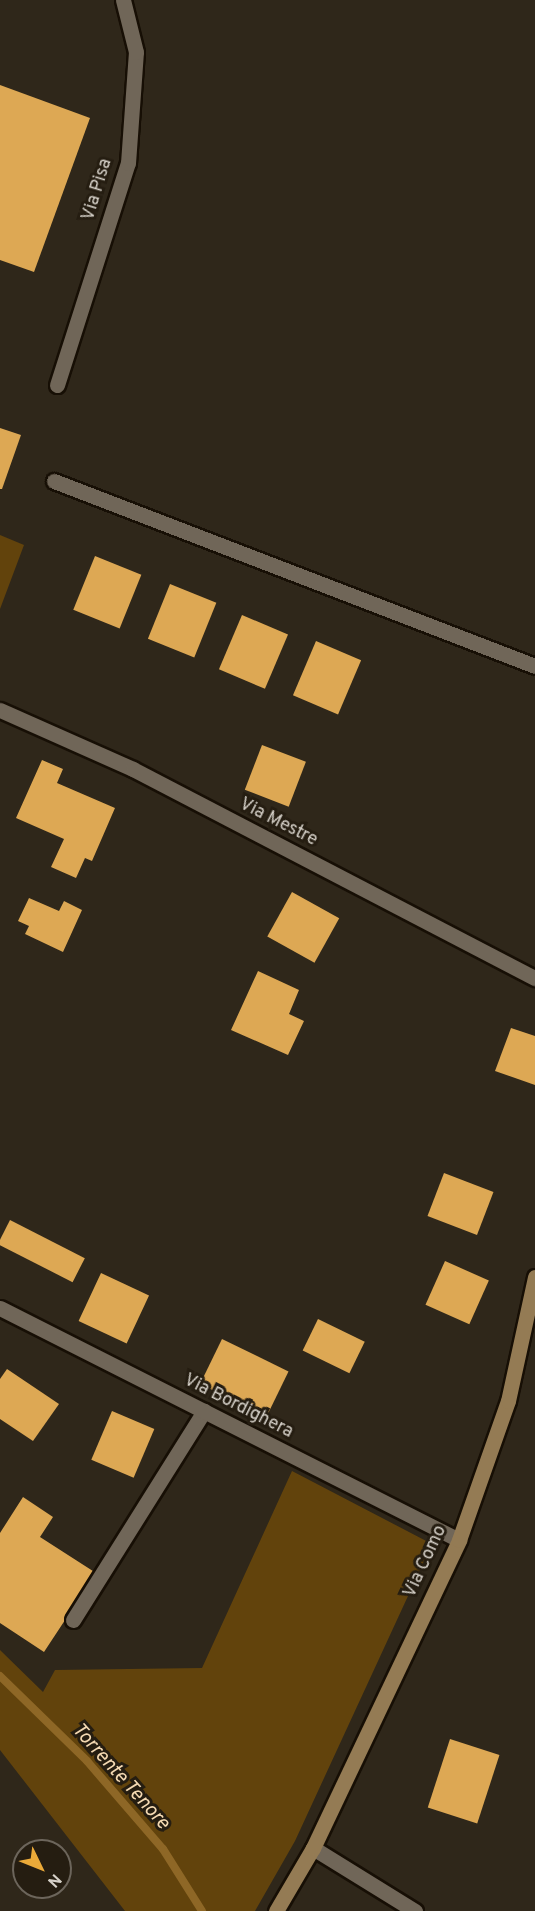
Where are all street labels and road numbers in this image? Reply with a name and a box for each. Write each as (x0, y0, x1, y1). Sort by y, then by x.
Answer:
street label: Via Pisa (78, 156, 118, 224)
street label: Via Mestre (235, 794, 321, 852)
street label: Via Bordighera (180, 1370, 296, 1444)
street label: Via Como (400, 1522, 452, 1602)

